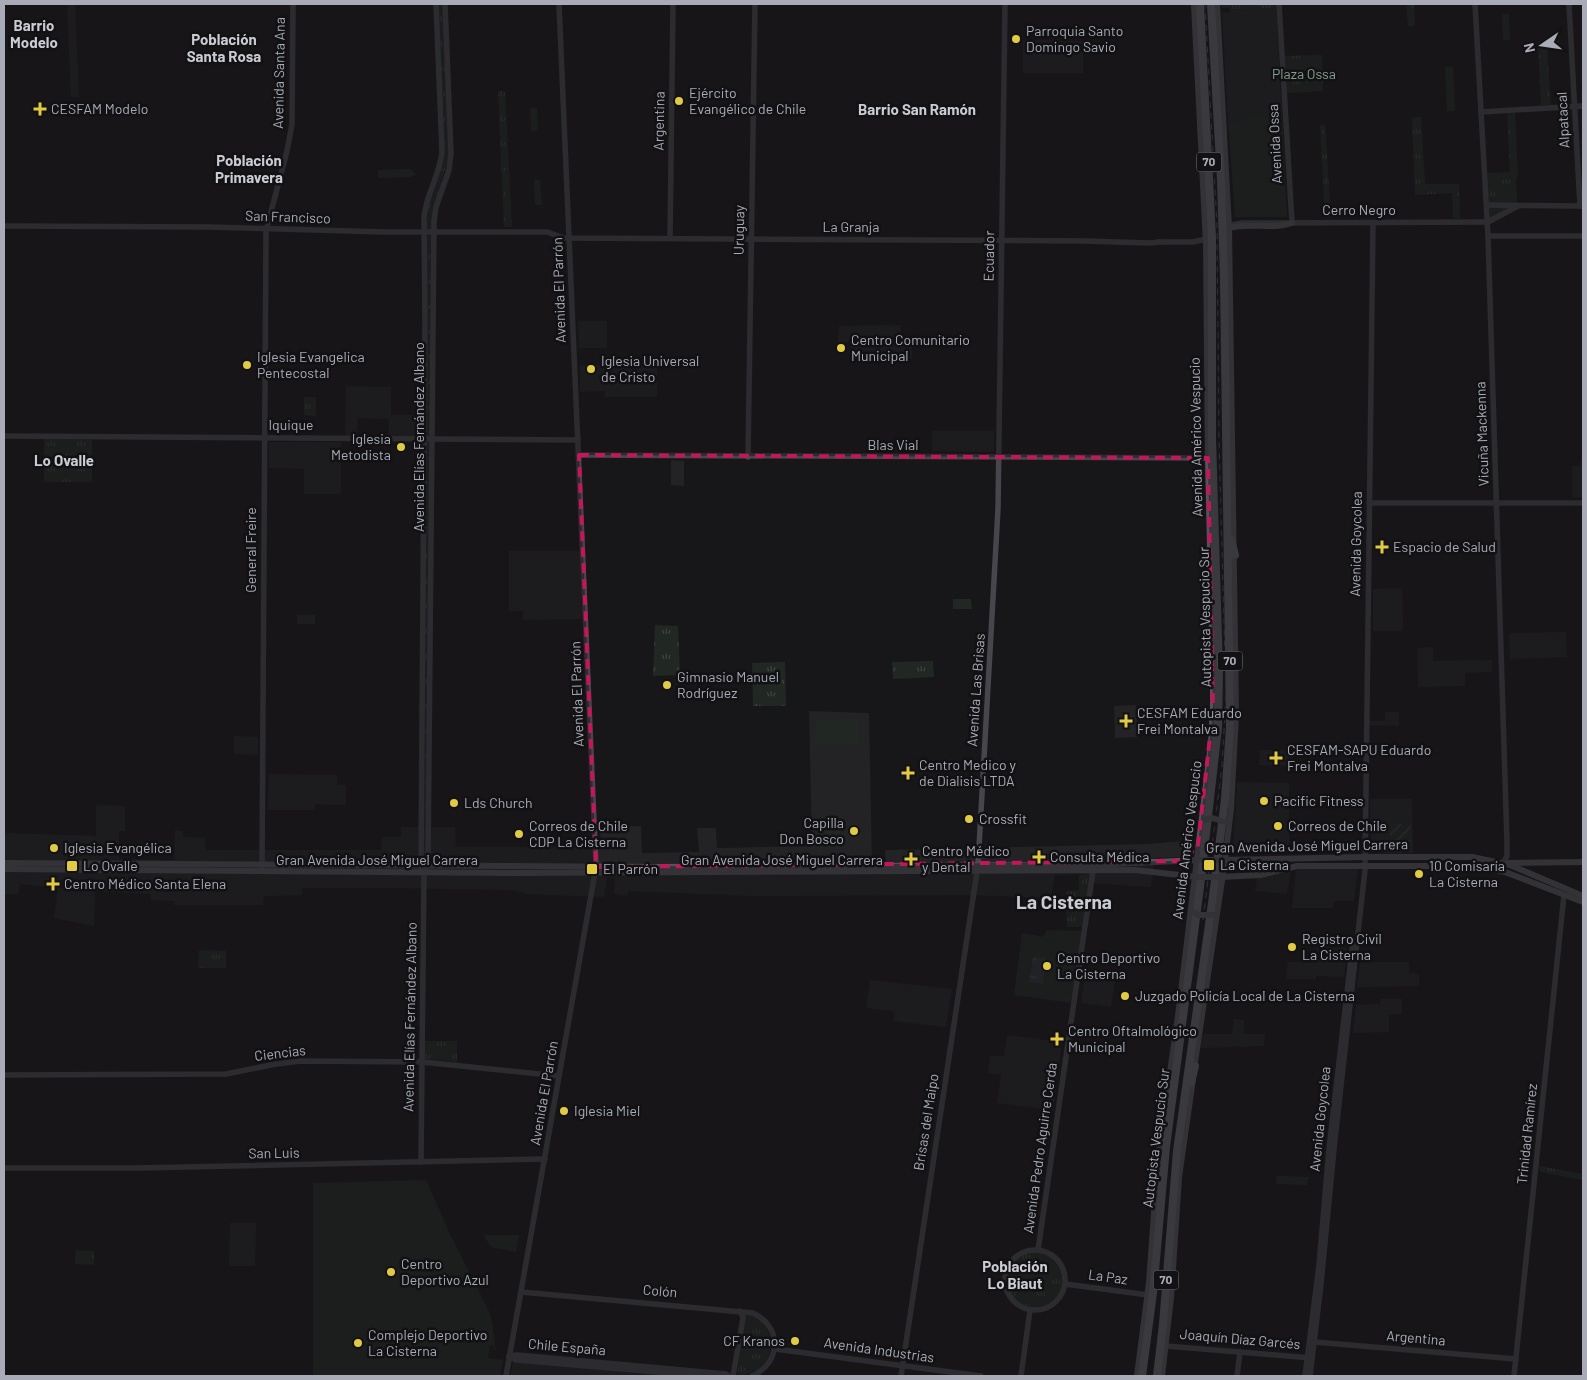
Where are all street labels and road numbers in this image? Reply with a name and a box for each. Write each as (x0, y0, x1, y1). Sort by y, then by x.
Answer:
street label: Avenida Santa Ana (269, 17, 288, 129)
street label: Argentina (649, 91, 668, 151)
street label: Alpatacal (1553, 91, 1572, 149)
street label: Avenida Ossa (1264, 104, 1285, 184)
road number: 70 (1196, 152, 1222, 172)
street label: Cerro Negro (1322, 201, 1396, 218)
street label: Uruguay (730, 204, 747, 255)
street label: San Francisco (245, 207, 331, 226)
street label: La Granja (823, 218, 879, 235)
street label: Ecuador (980, 230, 997, 282)
street label: Avenida El Parrón (548, 237, 569, 343)
street label: Avenida Elías Fernández Albano (410, 342, 427, 532)
street label: Avenida Américo Vespucio (1186, 357, 1205, 517)
street label: Vicuña Mackenna (1471, 381, 1492, 487)
street label: Iquique (268, 416, 314, 433)
street label: Blas Vial (868, 436, 918, 453)
street label: Avenida Goycolea (1346, 491, 1365, 597)
street label: General Freire (242, 507, 259, 593)
street label: Autopista Vespucio Sur (1195, 547, 1214, 687)
street label: Avenida Las Brisas (963, 633, 988, 747)
street label: Avenida El Parrón (566, 641, 587, 747)
road number: 70 (1218, 651, 1242, 670)
street label: Avenida Américo Vespucio (1168, 760, 1205, 920)
street label: Gran Avenida José Miguel Carrera (1206, 835, 1408, 856)
street label: Gran Avenida José Miguel Carrera (276, 851, 478, 868)
street label: Gran Avenida José Miguel Carrera (681, 851, 883, 868)
street label: Avenida Elías Fernández Albano (399, 922, 420, 1112)
street label: Avenida El Parrón (526, 1039, 561, 1146)
street label: Ciencias (253, 1041, 307, 1064)
street label: Avenida Pedro Aguirre Cerda (1019, 1061, 1060, 1234)
street label: Avenida Goycolea (1306, 1066, 1333, 1172)
street label: Autopista Vespucio Sur (1139, 1067, 1173, 1209)
street label: Brisas del Maipo (909, 1072, 942, 1172)
street label: Trinidad Ramírez (1513, 1083, 1540, 1185)
street label: San Luis (248, 1144, 300, 1161)
street label: La Paz (1087, 1265, 1129, 1288)
road number: 70 (1154, 1270, 1178, 1290)
street label: Colón (642, 1281, 678, 1300)
street label: Joaquín Díaz Garcés (1179, 1325, 1301, 1352)
street label: Argentina (1386, 1326, 1446, 1349)
street label: Avenida Industrias (823, 1333, 936, 1366)
street label: Chile España (528, 1335, 607, 1358)

